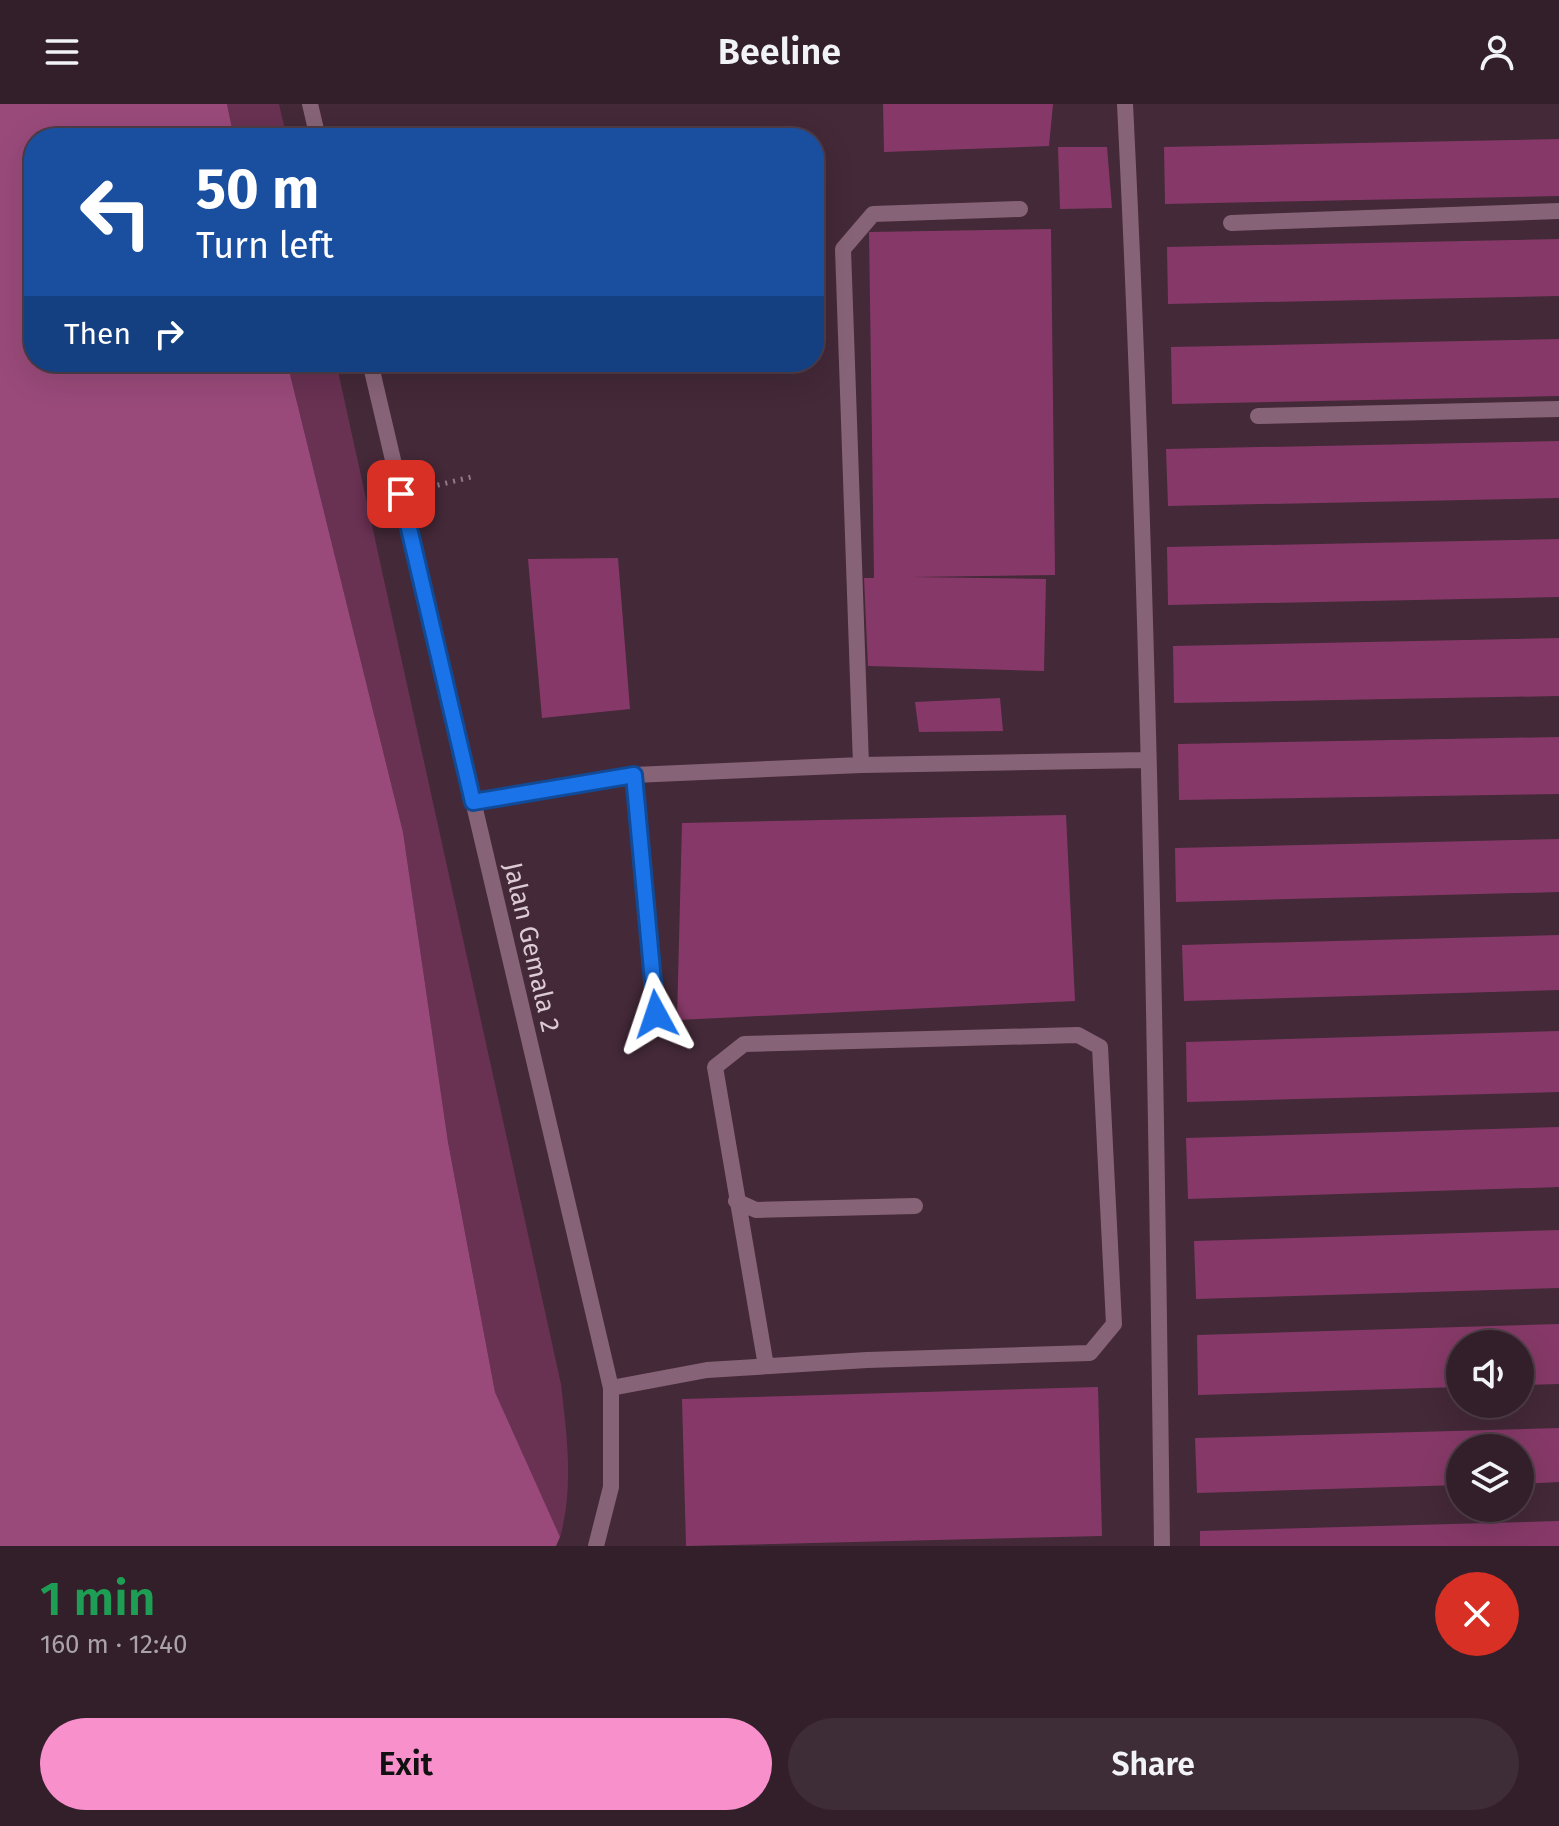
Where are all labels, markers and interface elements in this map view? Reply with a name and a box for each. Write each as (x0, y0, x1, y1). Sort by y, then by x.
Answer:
icon: menu (40, 30, 84, 74)
text: Beeline (718, 30, 841, 74)
icon: person (1475, 30, 1519, 74)
text: 50 m (196, 156, 319, 223)
icon: left (64, 160, 168, 264)
text: Turn left (196, 224, 334, 268)
icon: right (147, 312, 191, 356)
text: Then (64, 316, 131, 352)
pin (367, 460, 435, 528)
icon: arrive (379, 472, 423, 516)
street label: Jalan Gemala 2 (497, 859, 566, 1035)
position arrow (614, 972, 698, 1056)
map controls (1446, 1330, 1534, 1522)
button: sound (1446, 1330, 1534, 1418)
button: layers (1446, 1434, 1534, 1522)
text: 1 min (40, 1570, 156, 1628)
button: close (1435, 1572, 1519, 1656)
text: 160 m · 12:40 (40, 1629, 187, 1660)
button: Exit (40, 1718, 772, 1810)
button: Share (788, 1718, 1519, 1810)

